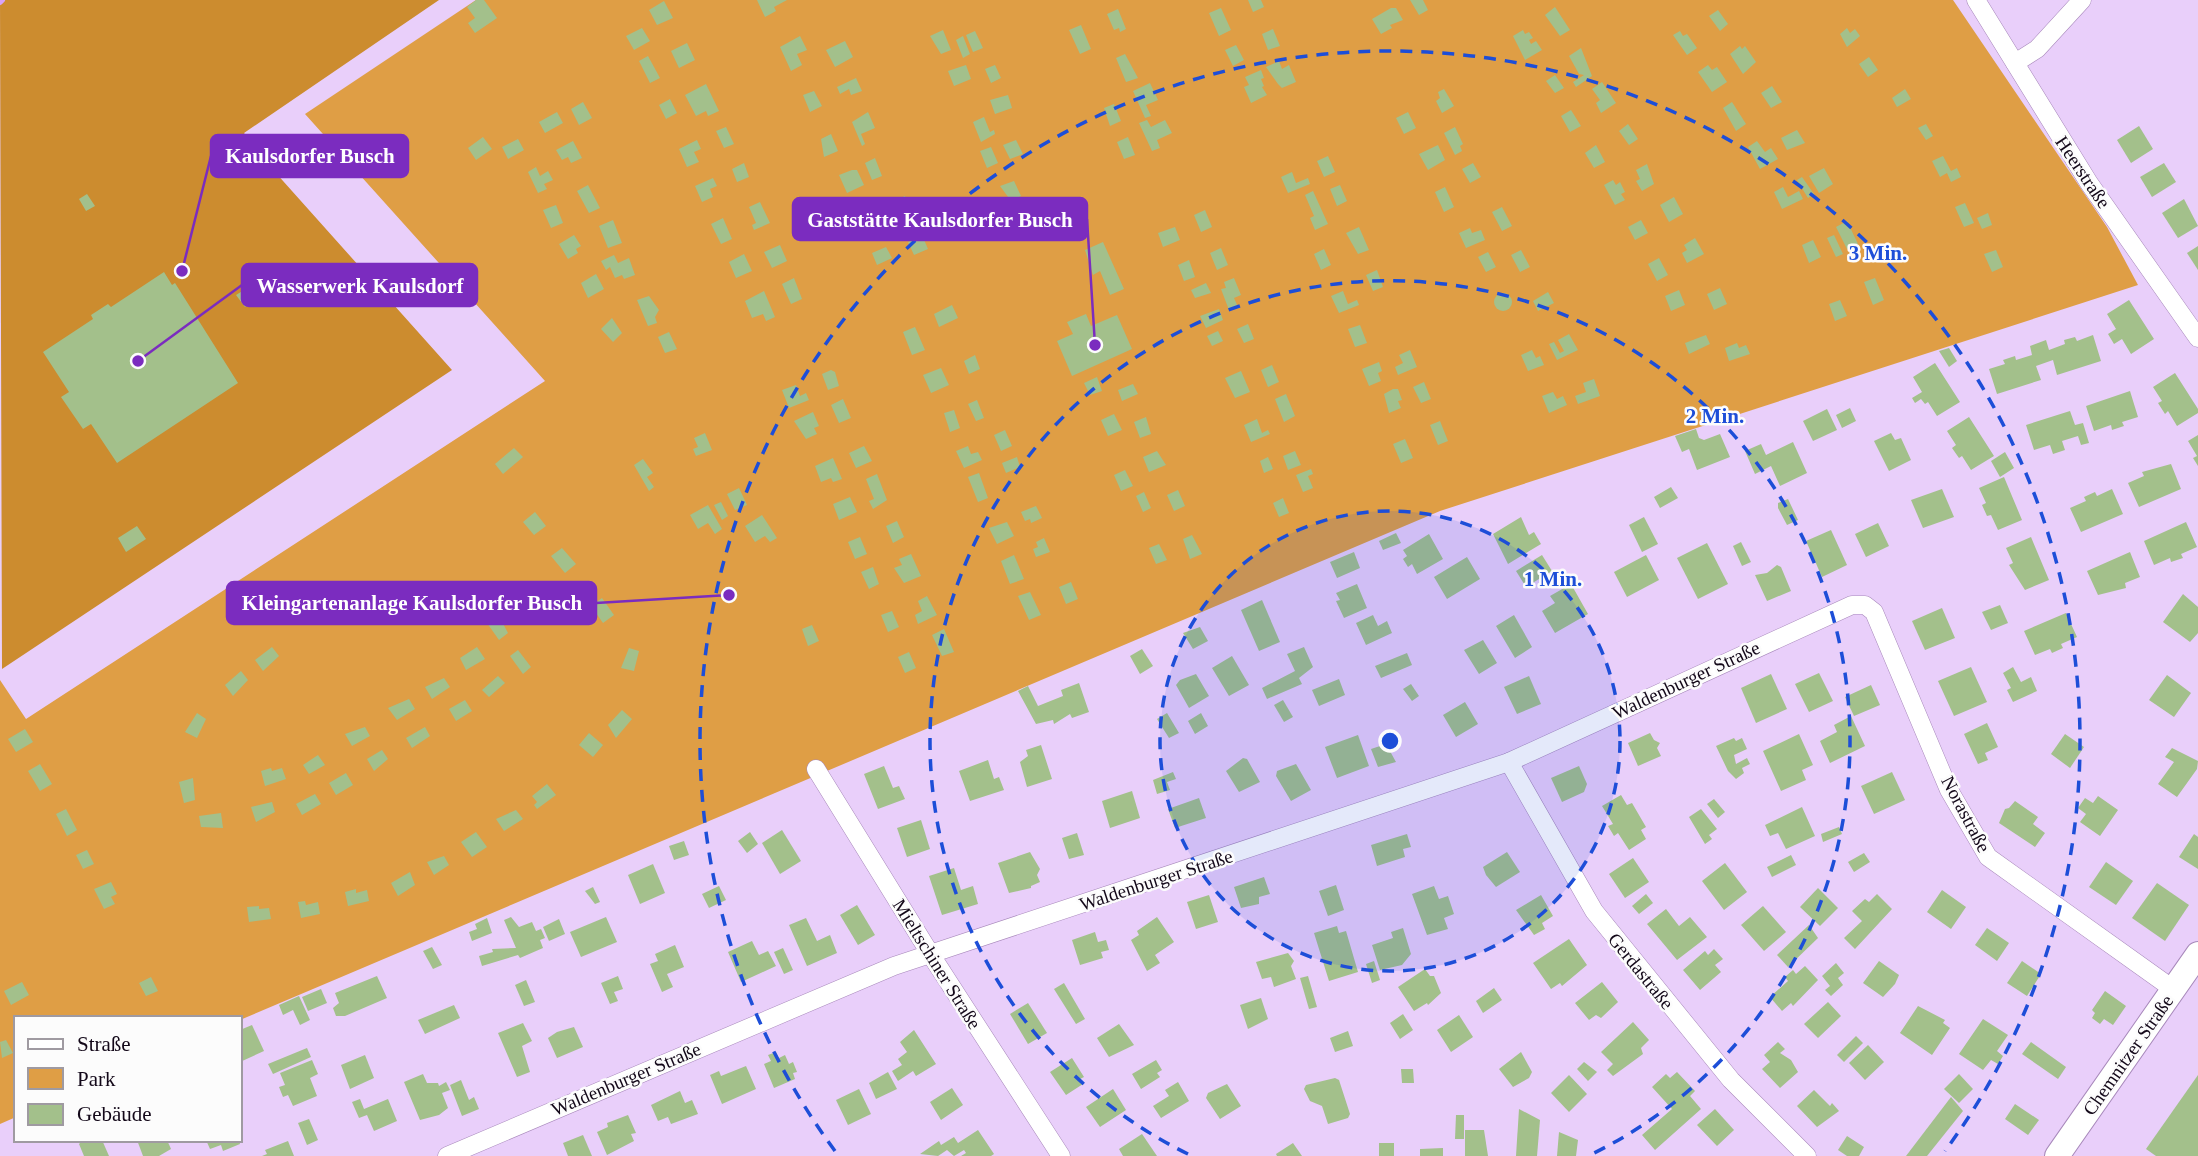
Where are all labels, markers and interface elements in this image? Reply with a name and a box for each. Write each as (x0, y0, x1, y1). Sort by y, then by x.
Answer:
street label: Heerstraße (2051, 132, 2115, 212)
callout: Kaulsdorfer Busch (211, 135, 408, 177)
text: Kaulsdorfer Busch (225, 144, 395, 168)
callout: Gaststätte Kaulsdorfer Busch (793, 198, 1087, 240)
text: Gaststätte Kaulsdorfer Busch (807, 208, 1073, 232)
text: 3 Min. (1849, 241, 1907, 265)
callout: Wasserwerk Kaulsdorf (242, 264, 477, 306)
text: Wasserwerk Kaulsdorf (256, 274, 465, 298)
text: 2 Min. (1686, 404, 1744, 428)
text: 1 Min. (1524, 567, 1582, 591)
callout: Kleingartenanlage Kaulsdorfer Busch (227, 582, 596, 624)
text: Kleingartenanlage Kaulsdorfer Busch (242, 591, 582, 615)
street label: Waldenburger Straße (1609, 637, 1763, 723)
centre of rings (1378, 729, 1402, 753)
street label: Norastraße (1937, 772, 1995, 856)
street label: Waldenburger Straße (1077, 845, 1235, 915)
street label: Mieltschiner Straße (889, 895, 985, 1033)
street label: Gerdastraße (1604, 929, 1678, 1013)
street label: Chemnitzer Straße (2079, 991, 2177, 1119)
legend (14, 1016, 242, 1142)
text: Straße (77, 1032, 131, 1056)
street label: Waldenburger Straße (548, 1038, 704, 1120)
text: Park (77, 1067, 116, 1091)
text: Gebäude (77, 1102, 152, 1126)

